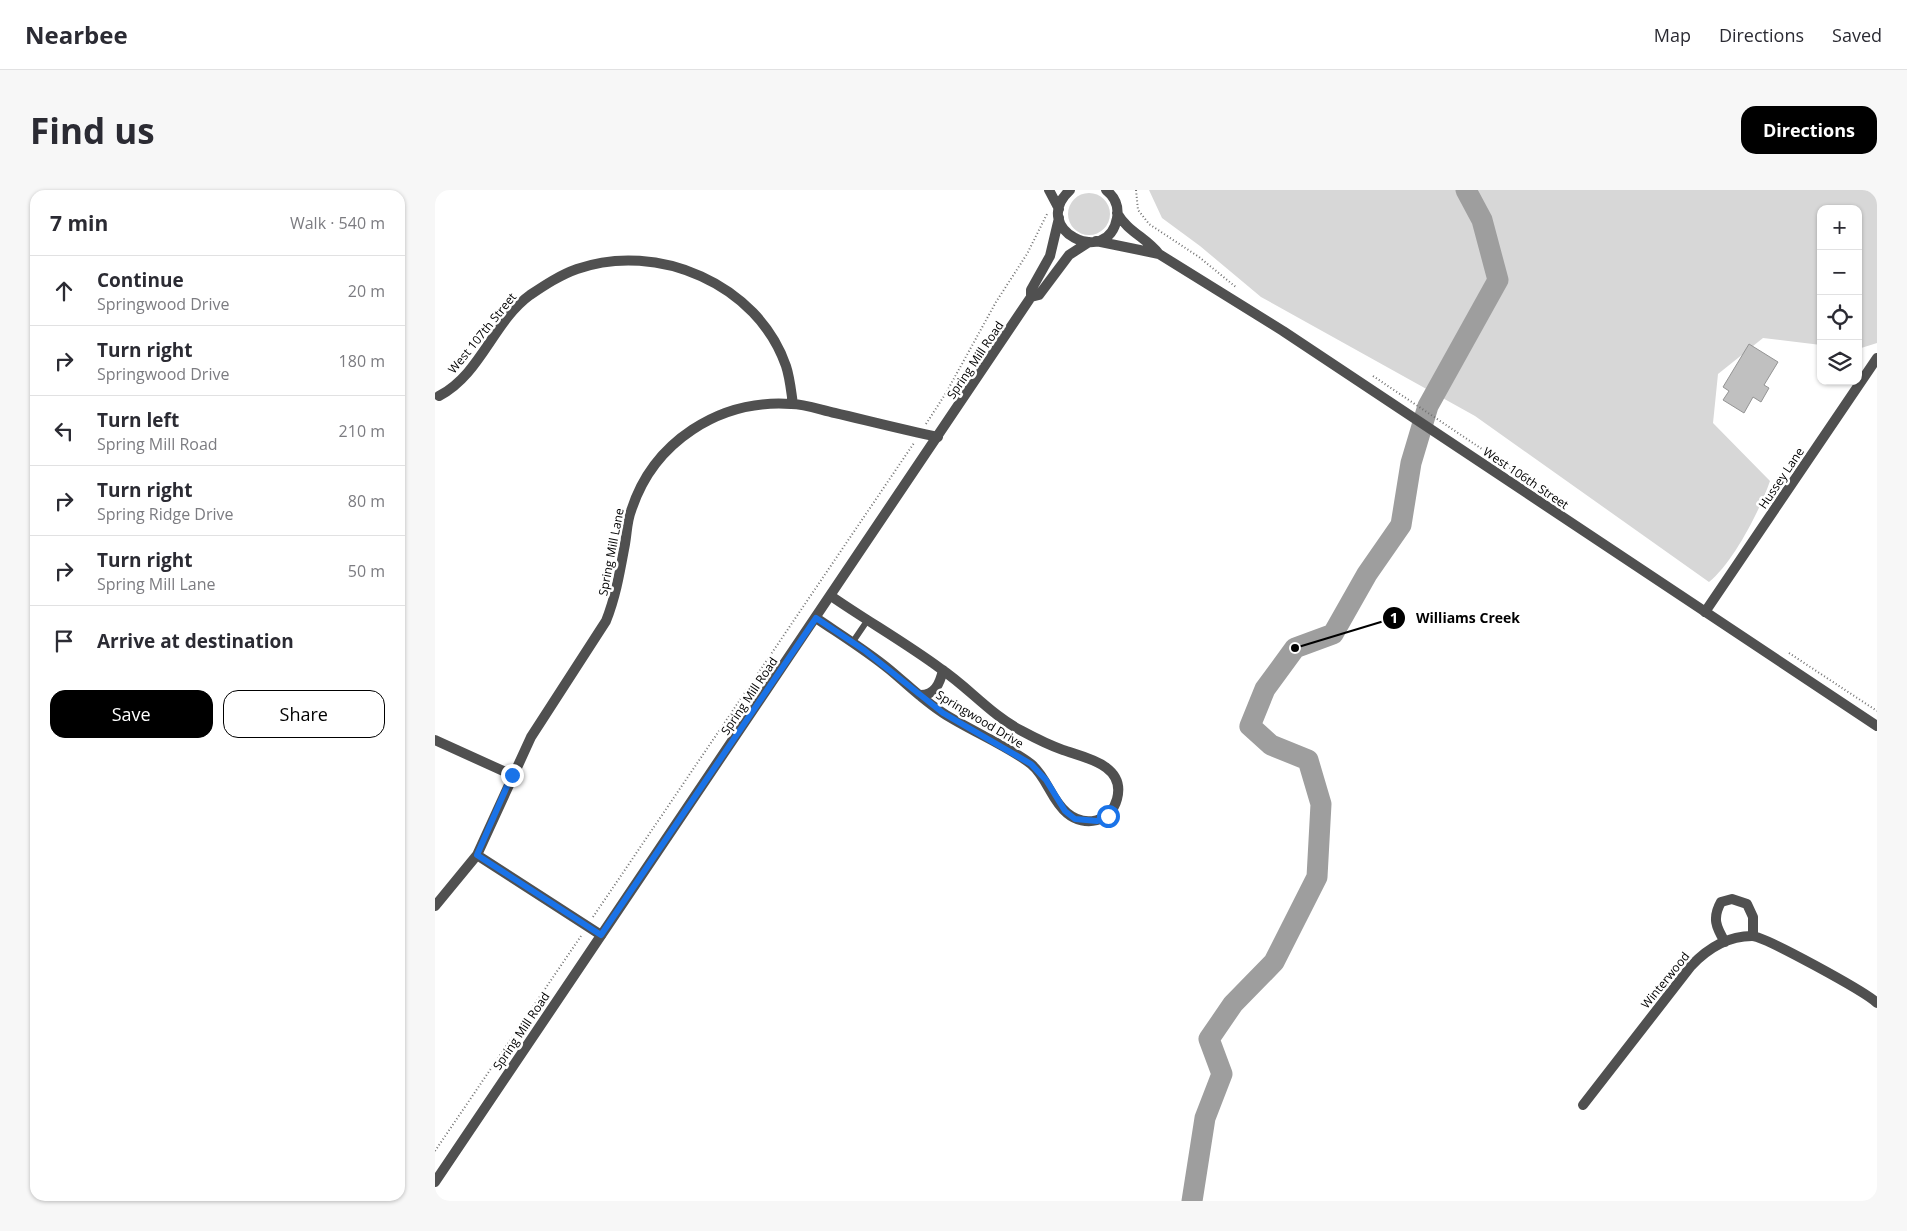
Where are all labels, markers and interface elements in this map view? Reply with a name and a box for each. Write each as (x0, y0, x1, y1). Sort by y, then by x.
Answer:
text: Nearbee (25, 18, 128, 51)
text: Map (1654, 23, 1691, 47)
text: Directions (1719, 23, 1804, 47)
text: Saved (1832, 23, 1882, 47)
button: Directions (1741, 106, 1877, 154)
text: Find us (30, 107, 155, 154)
map controls (1817, 205, 1862, 385)
button: + (1817, 205, 1862, 250)
text: 7 min (50, 209, 108, 237)
text: Walk · 540 m (290, 212, 385, 234)
button: − (1817, 250, 1862, 295)
text: Continue (97, 267, 184, 293)
icon: ahead (50, 277, 78, 305)
text: 20 m (348, 280, 385, 302)
street label: West 107th Street (444, 289, 520, 377)
text: Springwood Drive (97, 293, 229, 315)
button: locate (1817, 295, 1862, 340)
street label: Spring Mill Road (943, 318, 1007, 402)
text: Turn right (97, 337, 192, 363)
button: layers (1817, 340, 1862, 385)
icon: right (50, 347, 78, 375)
text: 180 m (339, 350, 385, 372)
text: Springwood Drive (97, 363, 229, 385)
text: Turn left (97, 407, 179, 433)
icon: left (50, 417, 78, 445)
text: 210 m (339, 420, 385, 442)
text: Spring Mill Road (97, 433, 218, 455)
street label: West 106th Street (1480, 443, 1572, 513)
street label: Hussey Lane (1754, 444, 1808, 512)
text: Turn right (97, 477, 192, 503)
icon: right (50, 487, 78, 515)
text: 80 m (348, 490, 385, 512)
text: Spring Ridge Drive (97, 503, 234, 525)
street label: Spring Mill Lane (594, 507, 628, 597)
text: Turn right (97, 547, 192, 573)
icon: right (50, 557, 78, 585)
text: 50 m (348, 560, 385, 582)
text: Spring Mill Lane (97, 573, 216, 595)
callout: Williams Creek (1381, 604, 1530, 633)
text: 1 (1390, 607, 1398, 627)
text: Williams Creek (1416, 608, 1520, 627)
icon: arrive (50, 627, 78, 655)
text: Arrive at destination (97, 628, 294, 654)
street label: Spring Mill Road (717, 654, 781, 738)
street label: Springwood Drive (933, 686, 1027, 752)
button: Save (50, 690, 213, 738)
button: Share (223, 690, 385, 738)
route end (501, 764, 524, 787)
route start (1097, 805, 1120, 828)
street label: Winterwood (1637, 948, 1693, 1012)
street label: Spring Mill Road (489, 989, 553, 1073)

